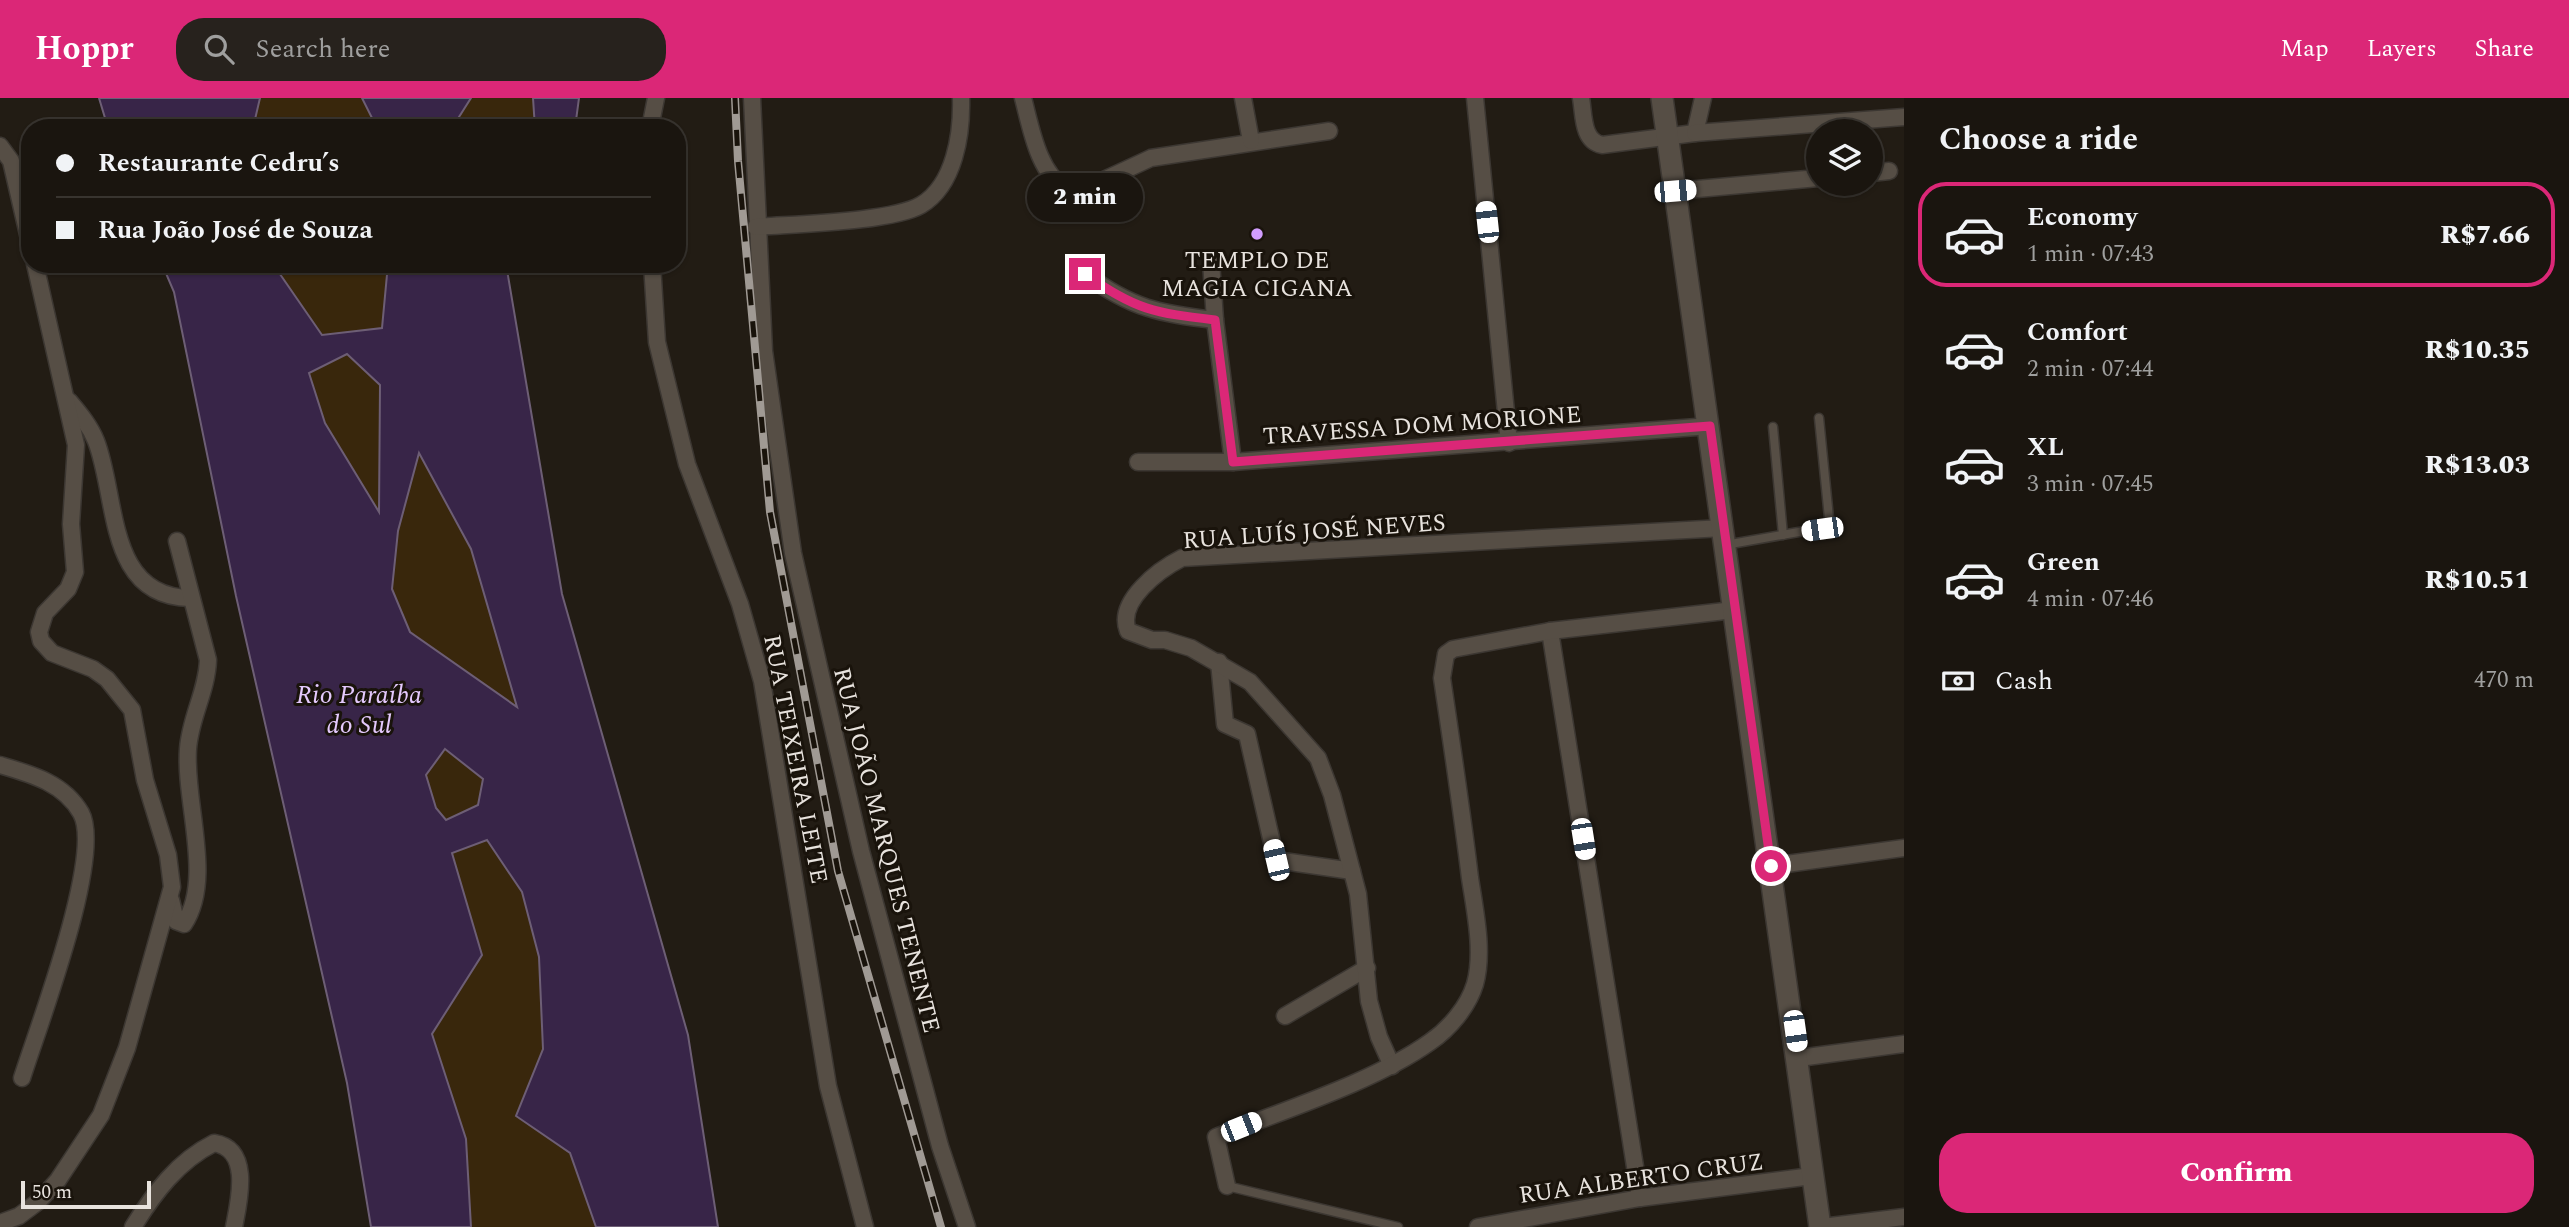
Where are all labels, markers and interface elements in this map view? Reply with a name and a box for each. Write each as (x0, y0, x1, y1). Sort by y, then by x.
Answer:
search box (176, 18, 666, 81)
text: Hoppr (35, 24, 134, 74)
text: Search here (256, 29, 390, 69)
icon: search (200, 30, 238, 68)
text: Map (2280, 31, 2329, 67)
text: Layers (2367, 31, 2437, 67)
text: Share (2475, 31, 2534, 67)
text: Choose a ride (1939, 115, 2138, 164)
map controls (1806, 119, 1883, 196)
button: layers (1806, 119, 1883, 196)
text: Restaurante Cedru’s (98, 143, 340, 183)
callout: 2 min (1027, 172, 1143, 222)
car (1654, 179, 1697, 203)
text: 2 min (1053, 180, 1117, 215)
text: Economy (2027, 197, 2137, 237)
car (1475, 200, 1500, 244)
icon: car (1943, 203, 2006, 266)
text: Rua João José de Souza (98, 210, 373, 250)
text: R$7.66 (2440, 215, 2530, 255)
marker: TEMPLO DE MAGIA CIGANA (1249, 226, 1265, 242)
text: 1 min · 07:43 (2027, 237, 2154, 272)
place label: TEMPLO DE MAGIA CIGANA (1161, 243, 1353, 307)
route end (1069, 258, 1101, 290)
text: Comfort (2027, 312, 2128, 352)
icon: car (1943, 318, 2006, 381)
text: R$10.35 (2425, 330, 2530, 370)
text: 2 min · 07:44 (2027, 352, 2154, 387)
street label: TRAVESSA DOM MORIONE (1262, 397, 1583, 455)
text: XL (2027, 427, 2064, 467)
icon: car (1943, 433, 2006, 496)
text: R$13.03 (2425, 445, 2530, 485)
text: 3 min · 07:45 (2027, 467, 2154, 502)
street label: RUA LUÍS JOSÉ NEVES (1181, 505, 1447, 559)
car (1800, 516, 1845, 542)
text: Green (2027, 542, 2100, 582)
icon: car (1943, 548, 2006, 611)
text: R$10.51 (2425, 560, 2530, 600)
text: 4 min · 07:46 (2027, 582, 2154, 617)
street label: RUA TEIXEIRA LEITE (753, 631, 837, 887)
text: Cash (1995, 661, 2053, 701)
icon: cash (1939, 662, 1977, 700)
text: 470 m (2474, 663, 2534, 698)
street label: RUA JOÃO MARQUES TENENTE (823, 664, 949, 1037)
water label: Rio Paraíba do Sul (296, 675, 422, 745)
car (1570, 817, 1597, 861)
car (1262, 837, 1291, 883)
route start (1755, 850, 1787, 882)
car (1782, 1009, 1809, 1053)
car (1218, 1109, 1265, 1145)
button: Confirm (1939, 1133, 2534, 1213)
street label: RUA ALBERTO CRUZ (1516, 1144, 1766, 1214)
scale bar (21, 1178, 150, 1210)
text: 50 m (32, 1178, 72, 1207)

